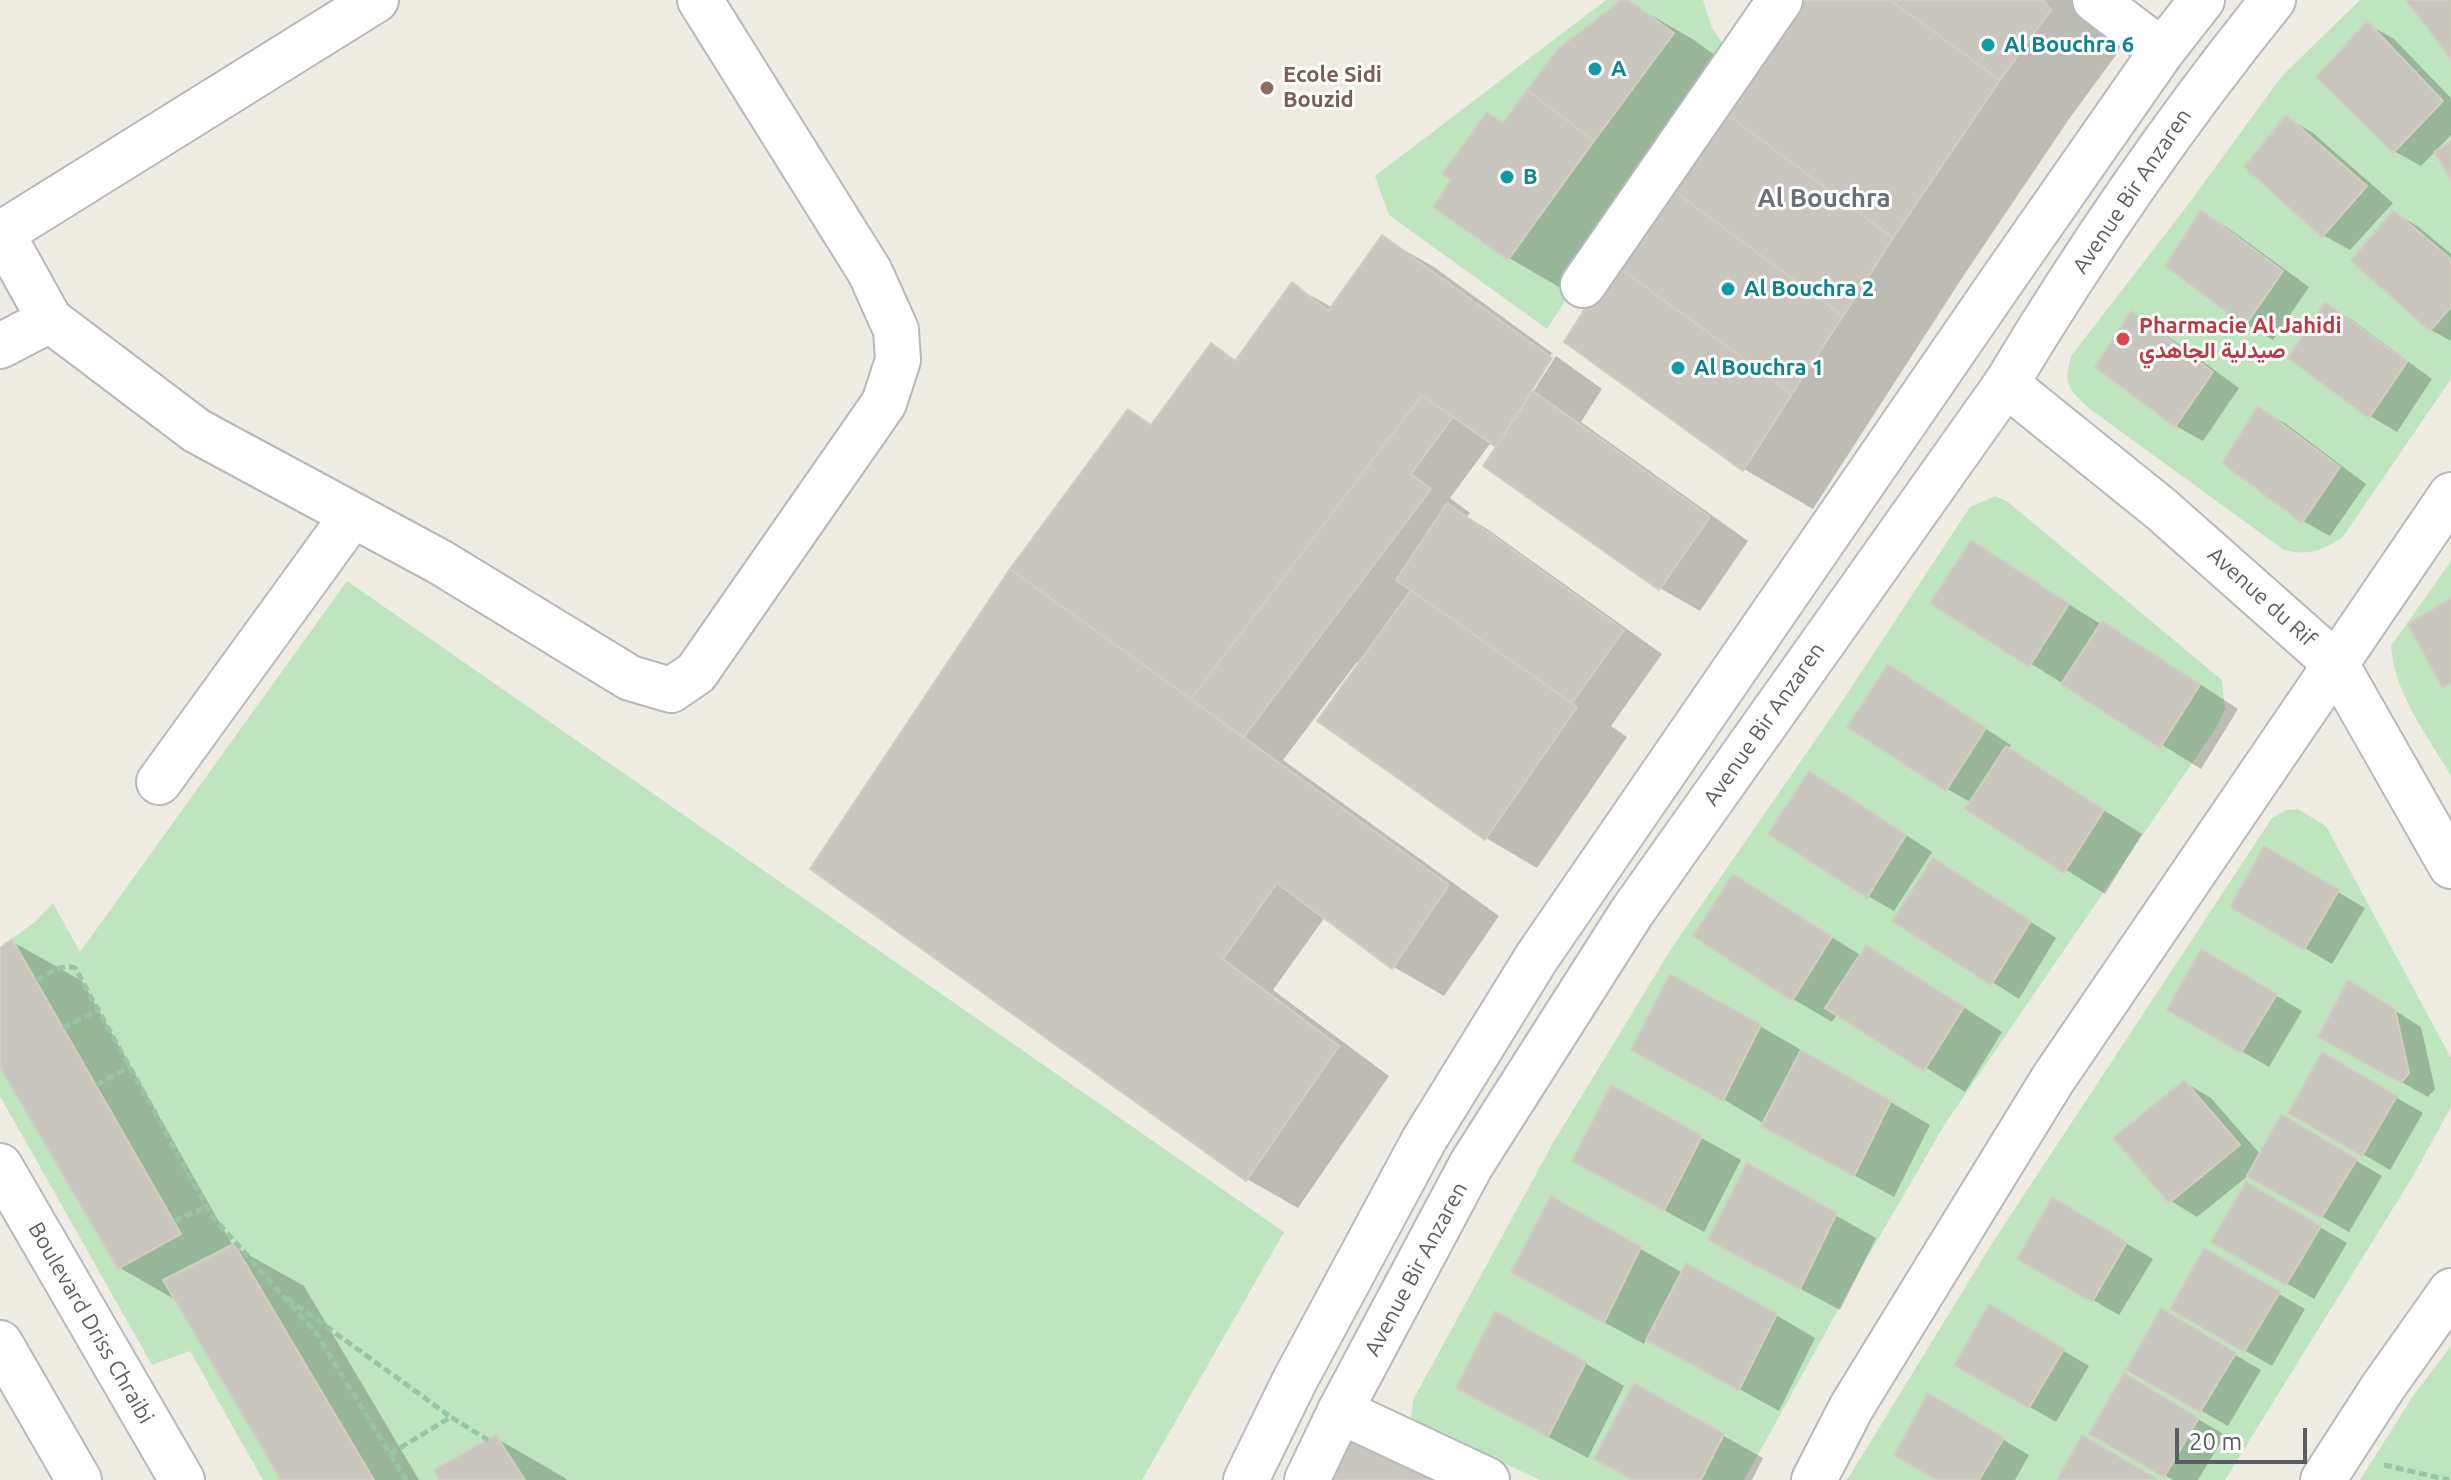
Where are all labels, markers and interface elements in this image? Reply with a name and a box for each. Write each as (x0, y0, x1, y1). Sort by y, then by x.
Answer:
place label: Al Bouchra 6 (2004, 32, 2134, 58)
marker: Al Bouchra 6 (1979, 36, 1997, 54)
place label: A (1611, 56, 1626, 82)
marker: A (1586, 60, 1604, 78)
place label: Ecole Sidi Bouzid (1283, 62, 1382, 114)
marker: Ecole Sidi Bouzid (1258, 79, 1276, 97)
street label: Avenue Bir Anzaren (2067, 104, 2197, 278)
place label: B (1523, 164, 1538, 190)
marker: B (1498, 168, 1516, 186)
district label: Al Bouchra (1758, 182, 1890, 214)
place label: Al Bouchra 2 (1744, 276, 1874, 302)
marker: Al Bouchra 2 (1719, 280, 1737, 298)
place label: Pharmacie Al Jahidi صيدلية الجاهدي (2139, 313, 2342, 364)
marker: Pharmacie Al Jahidi صيدلية الجاهدي (2114, 330, 2132, 348)
place label: Al Bouchra 1 (1694, 355, 1824, 381)
marker: Al Bouchra 1 (1669, 359, 1687, 377)
street label: Avenue du Rif (2202, 541, 2322, 653)
street label: Avenue Bir Anzaren (1698, 637, 1830, 811)
street label: Avenue Bir Anzaren (1359, 1178, 1473, 1360)
street label: Boulevard Driss Chraibi (23, 1218, 159, 1428)
scale bar (2179, 1412, 2311, 1462)
text: 20 m (2189, 1428, 2242, 1455)

